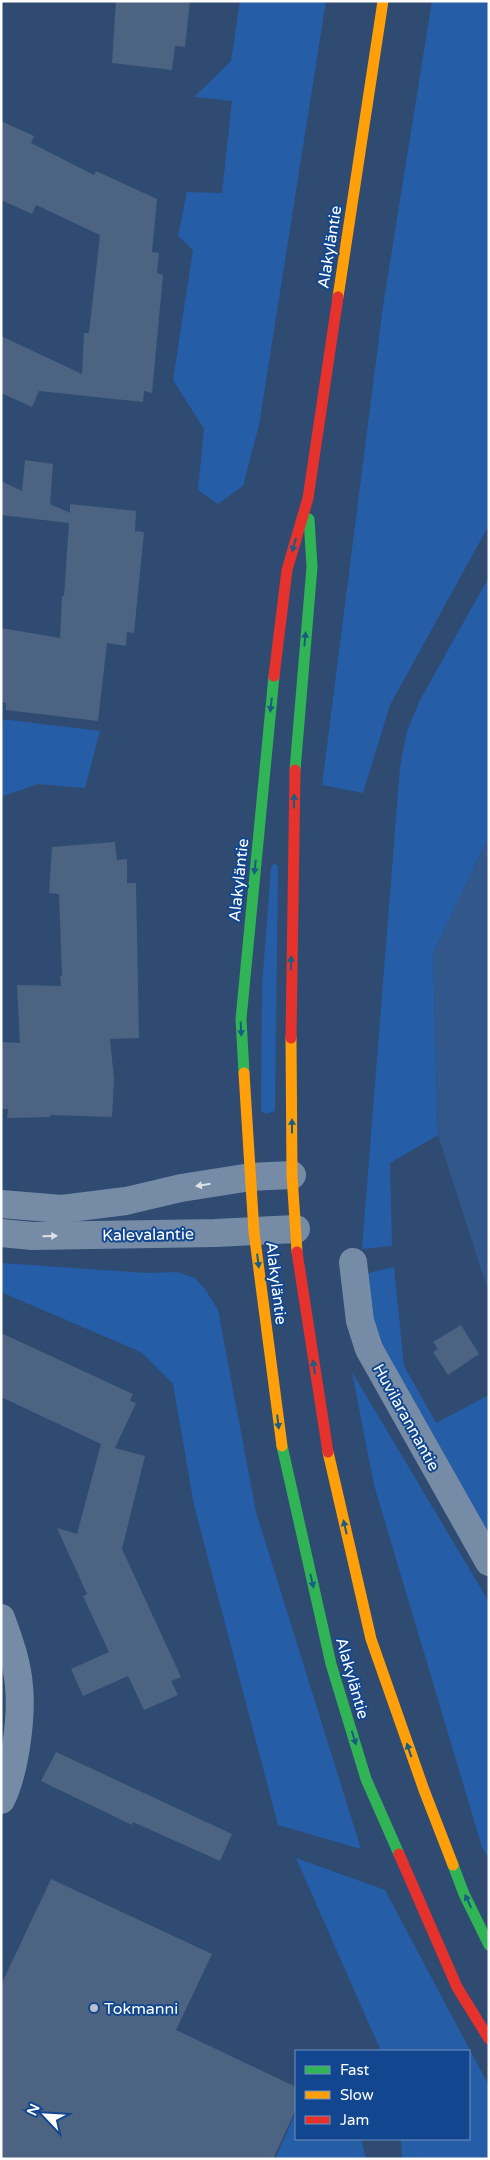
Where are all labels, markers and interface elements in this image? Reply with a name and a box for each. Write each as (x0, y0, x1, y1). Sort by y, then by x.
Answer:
street label: Alakyläntie (314, 204, 346, 290)
one-way arrow (290, 537, 298, 552)
one-way arrow (302, 631, 310, 647)
one-way arrow (267, 697, 275, 713)
one-way arrow (290, 793, 298, 809)
street label: Alakyläntie (225, 837, 253, 923)
one-way arrow (251, 859, 259, 875)
one-way arrow (287, 955, 295, 971)
one-way arrow (238, 1021, 246, 1037)
one-way arrow (288, 1118, 296, 1134)
one-way arrow (194, 1181, 210, 1189)
street label: Kalevalantie (102, 1224, 194, 1246)
one-way arrow (42, 1232, 58, 1240)
street label: Alakyläntie (261, 1240, 291, 1326)
one-way arrow (254, 1253, 262, 1269)
one-way arrow (309, 1359, 317, 1375)
street label: Huvilarannantie (368, 1360, 444, 1475)
one-way arrow (275, 1414, 283, 1430)
one-way arrow (341, 1519, 349, 1534)
one-way arrow (308, 1573, 316, 1589)
street label: Alakyläntie (331, 1635, 373, 1721)
one-way arrow (350, 1730, 358, 1745)
one-way arrow (405, 1742, 413, 1757)
one-way arrow (464, 1894, 472, 1908)
place label: Tokmanni (104, 1999, 178, 2019)
marker: Tokmanni (88, 2002, 100, 2014)
legend (295, 2050, 470, 2140)
text: Fast (340, 2061, 370, 2079)
text: Slow (340, 2086, 374, 2104)
north arrow (20, 2090, 70, 2140)
text: N (24, 2101, 44, 2118)
text: Jam (340, 2111, 369, 2129)

